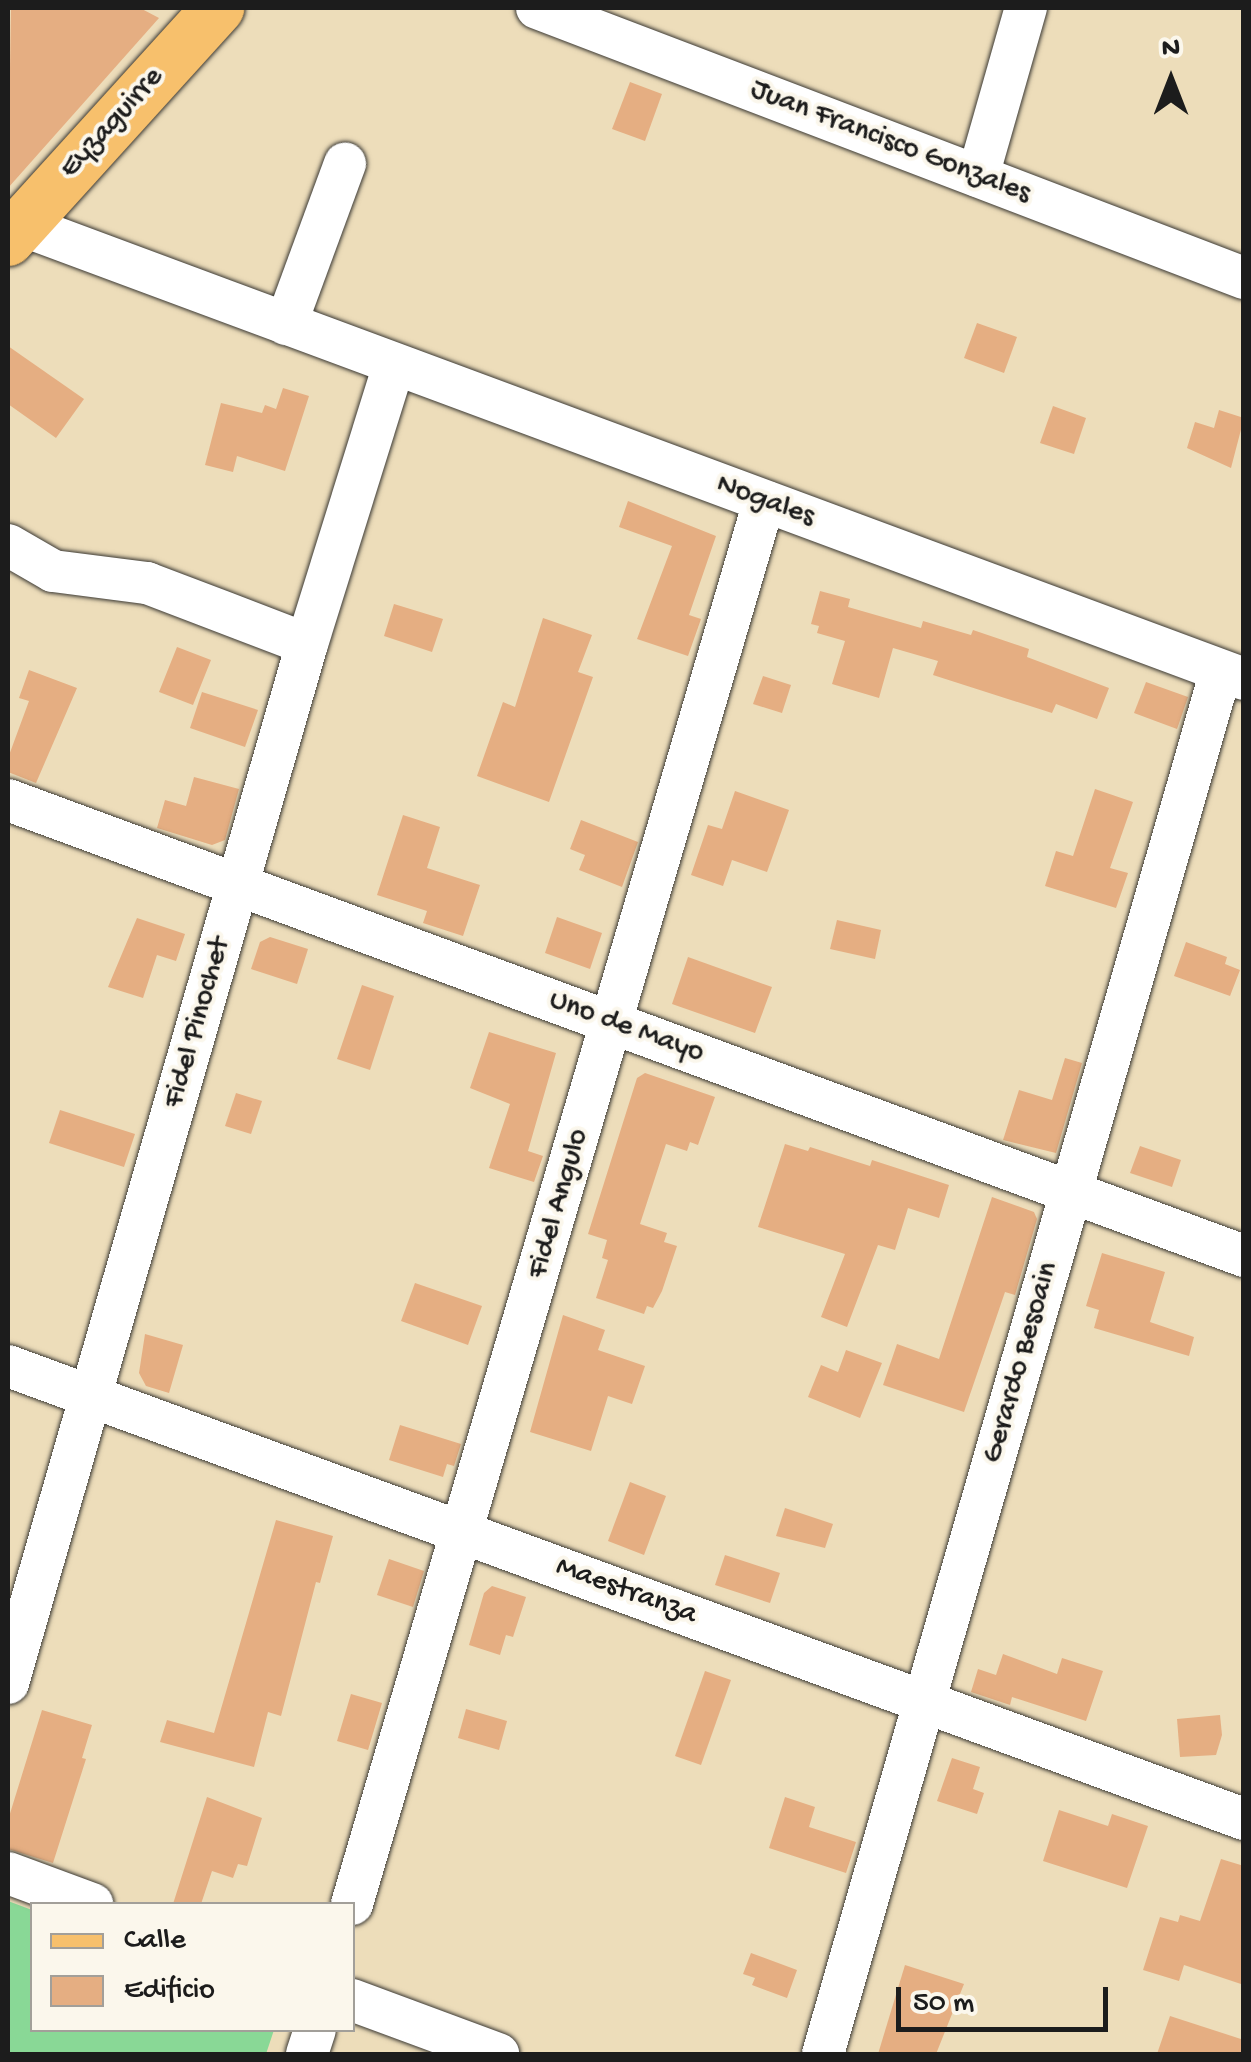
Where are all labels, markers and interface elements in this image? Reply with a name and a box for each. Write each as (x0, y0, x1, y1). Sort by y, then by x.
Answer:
north arrow (1121, 30, 1221, 130)
text: N (1162, 33, 1180, 66)
street label: Eyzaguirre (54, 61, 172, 187)
street label: Juan Francisco Gonzales (745, 73, 1035, 213)
street label: Nogales (711, 468, 819, 536)
street label: Fidel Pinochet (158, 934, 240, 1112)
street label: Uno de Mayo (544, 983, 708, 1073)
street label: Fidel Angulo (521, 1125, 599, 1283)
street label: Gerardo Besoain (976, 1258, 1068, 1468)
street label: Maestranza (550, 1550, 702, 1634)
legend (30, 1902, 355, 2032)
text: Calle (124, 1924, 186, 1959)
scale bar (901, 1967, 1114, 2029)
text: Edificio (124, 1974, 215, 2009)
text: 50 m (913, 1987, 974, 2022)

